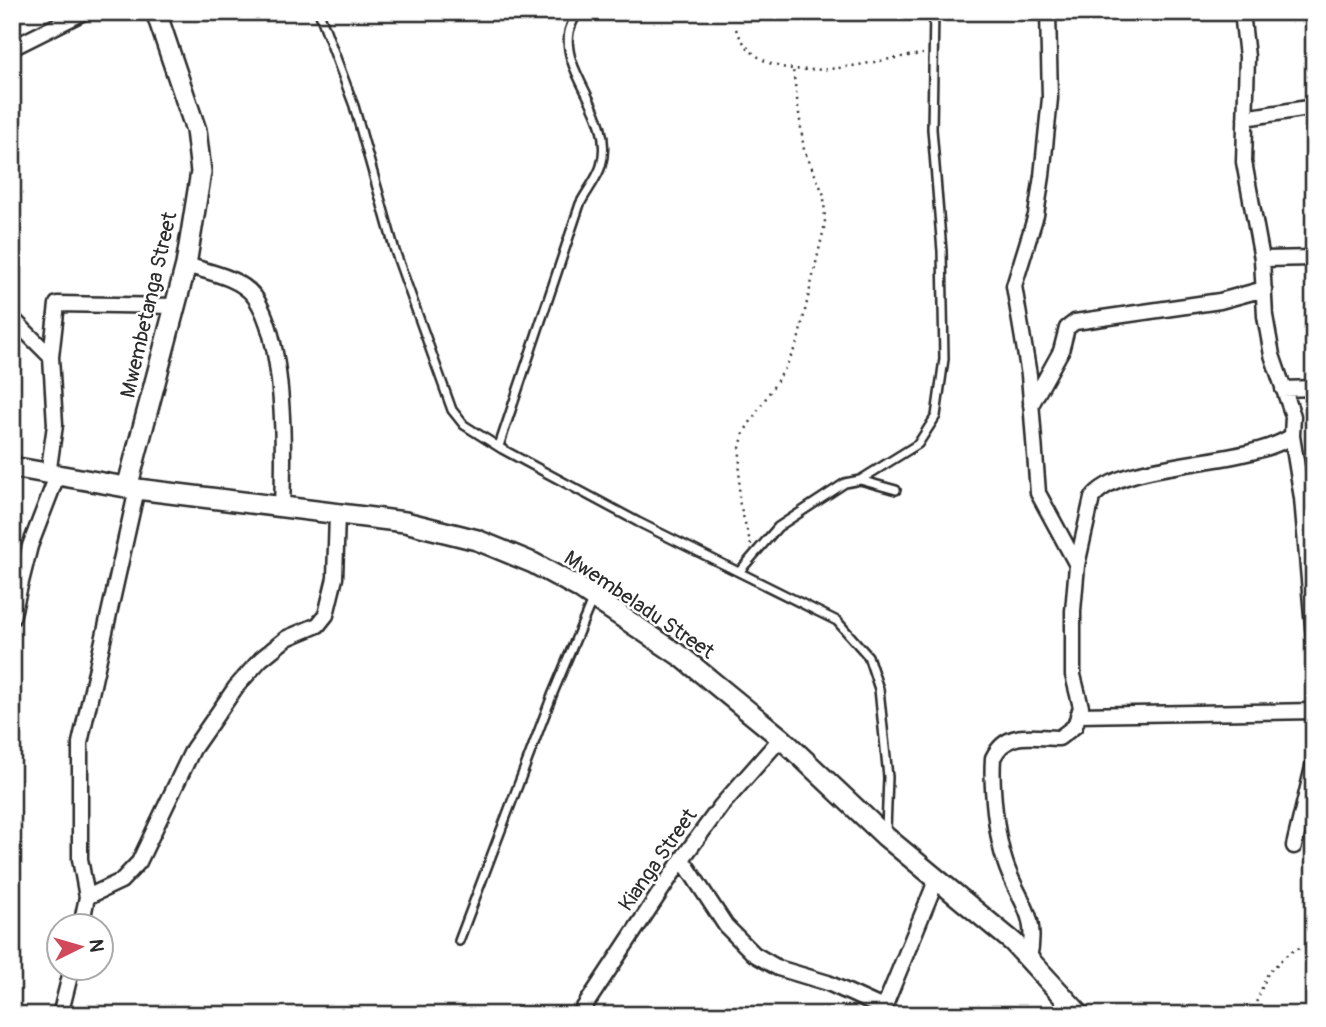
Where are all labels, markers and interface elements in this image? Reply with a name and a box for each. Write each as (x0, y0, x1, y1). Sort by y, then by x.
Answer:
street label: Mwembetanga Street (114, 209, 184, 401)
street label: Mwembeladu Street (559, 545, 720, 666)
street label: Kianga Street (613, 803, 704, 917)
north arrow (46, 912, 116, 982)
text: N (83, 938, 108, 953)

